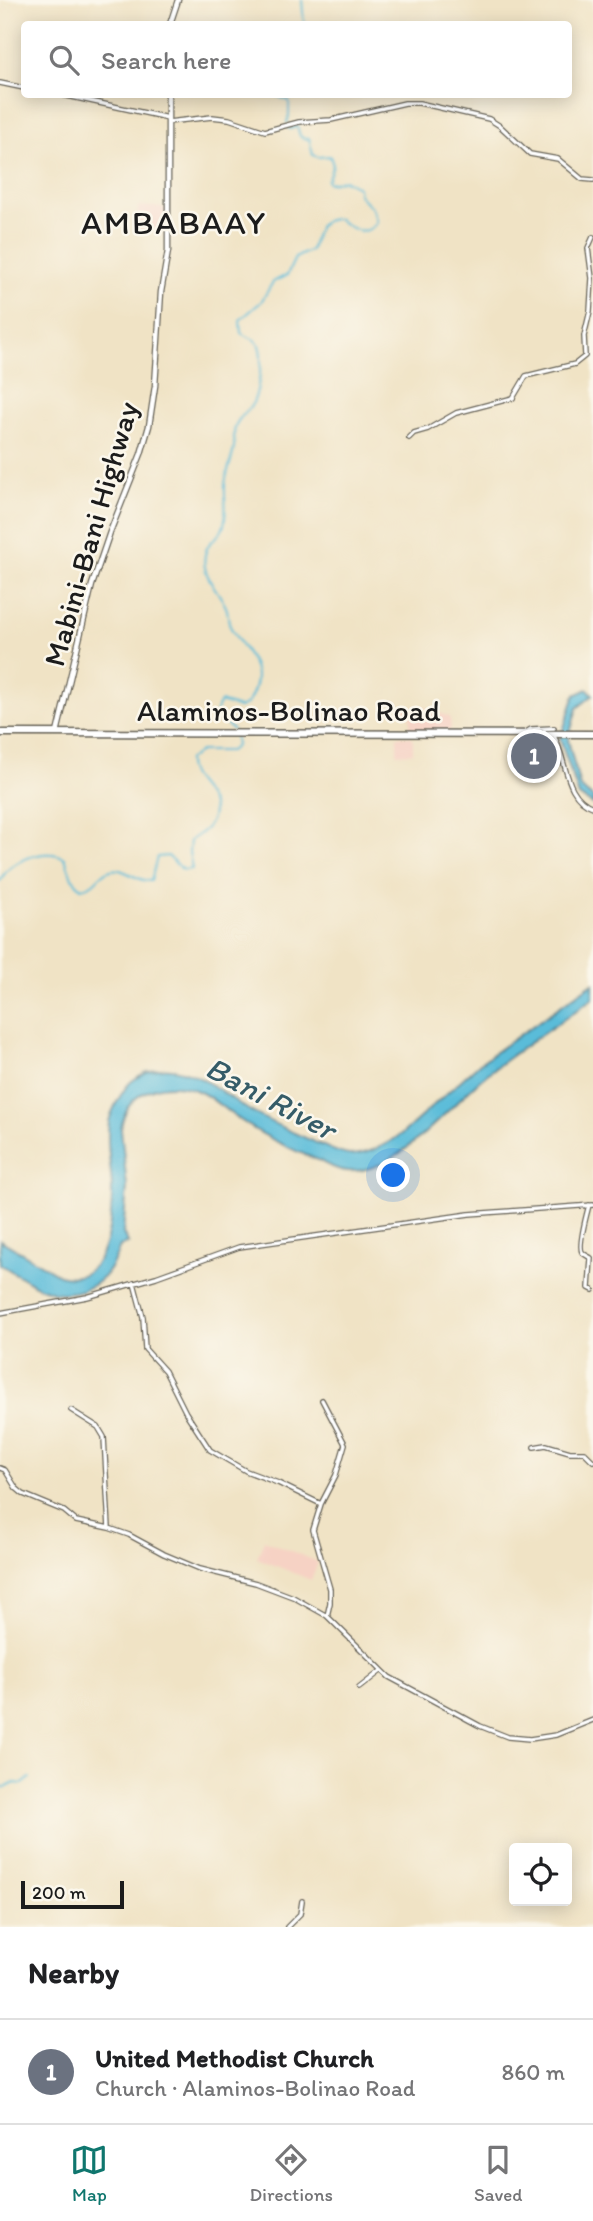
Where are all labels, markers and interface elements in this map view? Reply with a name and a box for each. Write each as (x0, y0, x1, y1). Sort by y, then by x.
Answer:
search box (21, 21, 572, 98)
icon: search (45, 41, 83, 79)
text: Search here (101, 44, 231, 76)
district label: AMBABAAY (81, 203, 267, 242)
street label: Mabini-Bani Highway (35, 397, 146, 670)
street label: Alaminos-Bolinao Road (137, 692, 441, 729)
pin: 1 (511, 730, 557, 782)
water label: Bani River (200, 1048, 345, 1150)
your location (376, 1158, 410, 1192)
map controls (509, 1843, 572, 1906)
button: locate (509, 1843, 572, 1906)
scale bar (21, 1878, 124, 1910)
text: 200 m (32, 1881, 86, 1904)
text: Nearby (28, 1954, 119, 1991)
text: United Methodist Church (95, 2042, 374, 2074)
text: 1 (46, 2058, 56, 2086)
text: 860 m (502, 2058, 565, 2086)
text: Church · Alaminos-Bolinao Road (95, 2074, 416, 2102)
tab: Map (70, 2141, 108, 2206)
tab: Directions (249, 2141, 333, 2206)
tab: Saved (474, 2141, 522, 2206)

